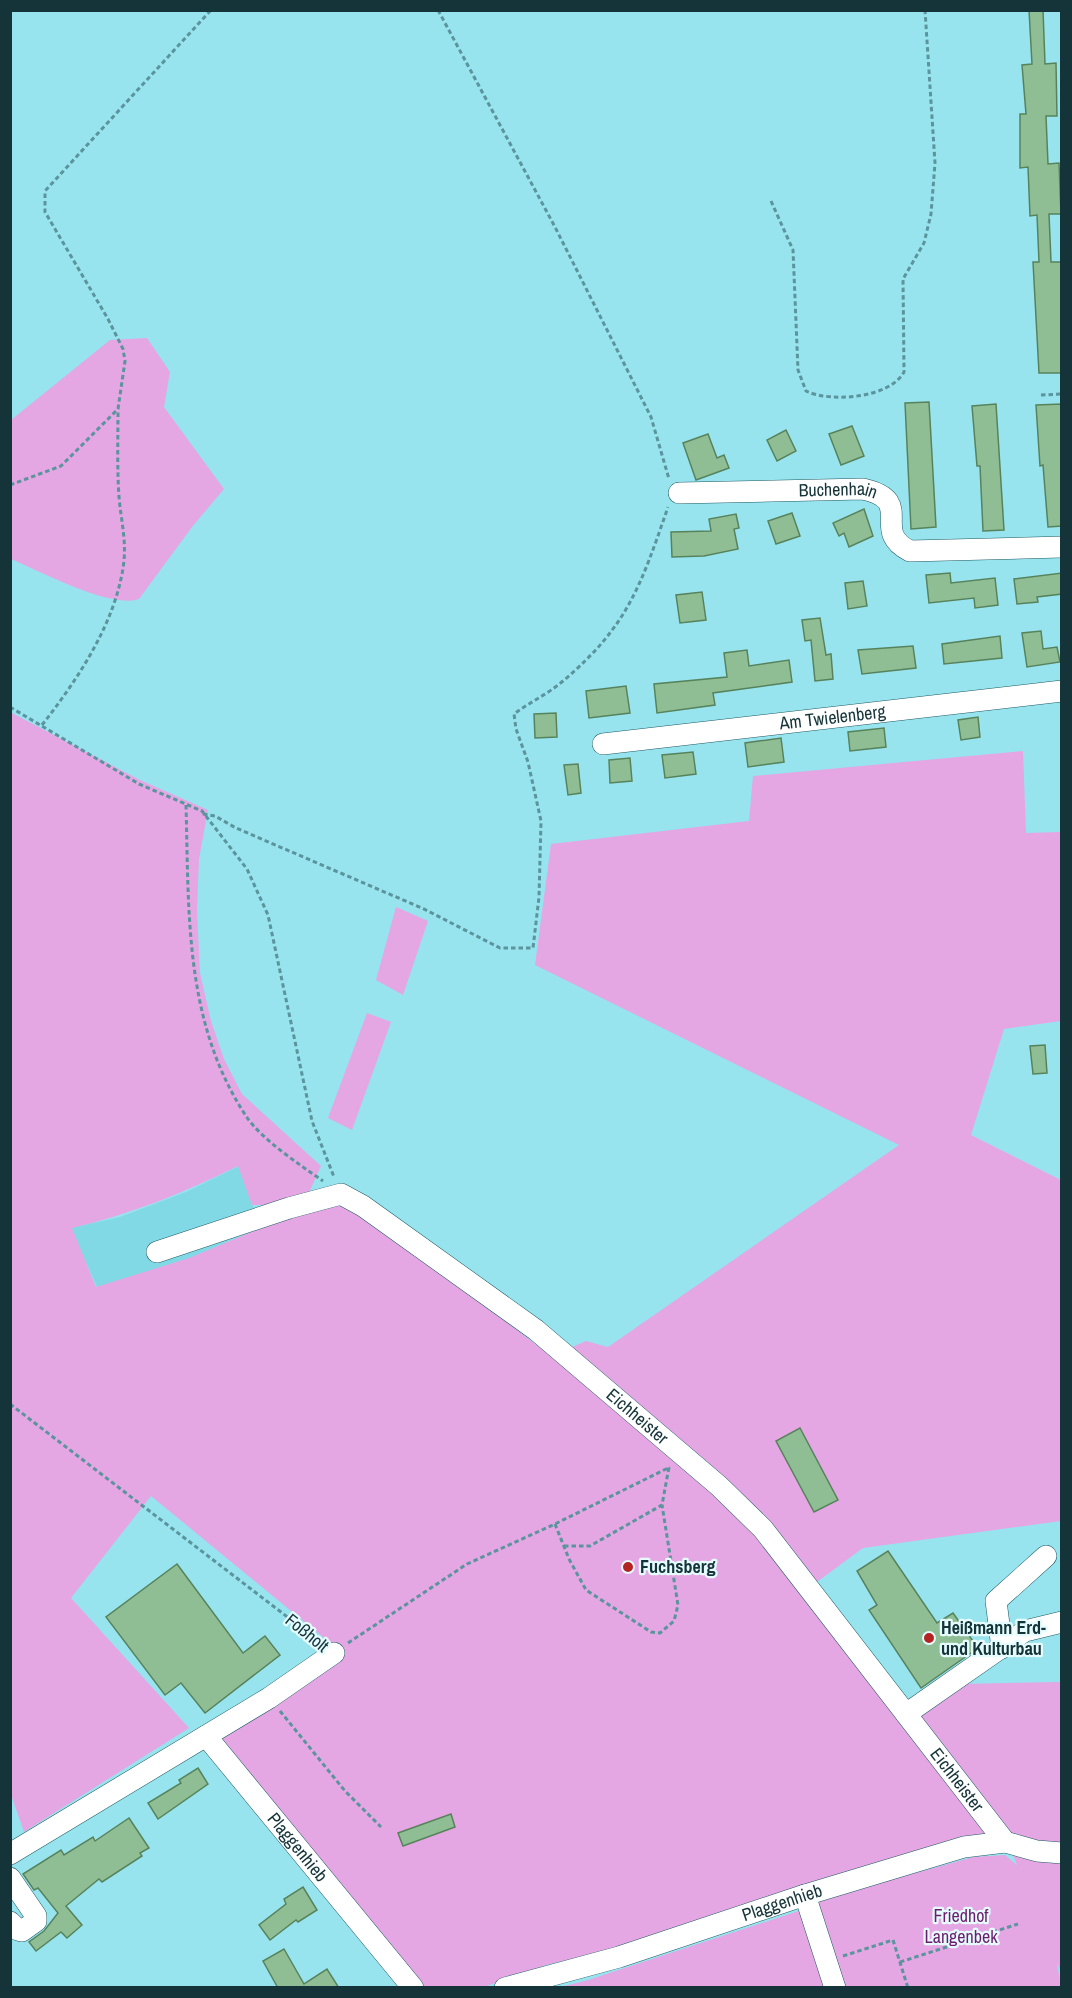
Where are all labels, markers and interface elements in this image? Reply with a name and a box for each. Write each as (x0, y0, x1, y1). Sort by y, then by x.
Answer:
street label: Buchenhain (798, 476, 881, 504)
street label: Am Twielenberg (777, 698, 888, 736)
street label: Eichheister (601, 1382, 674, 1450)
place label: Fuchsberg (640, 1554, 715, 1579)
marker: Fuchsberg (621, 1560, 635, 1574)
street label: Foßholt (280, 1607, 334, 1658)
place label: Heißmann Erd- und Kulturbau (941, 1615, 1046, 1661)
marker: Heißmann Erd- und Kulturbau (922, 1631, 936, 1645)
street label: Eichheister (925, 1742, 990, 1817)
street label: Plaggenhieb (262, 1807, 334, 1887)
street label: Plaggenhieb (739, 1878, 825, 1927)
park label: Friedhof Langenbek (924, 1903, 998, 1949)

